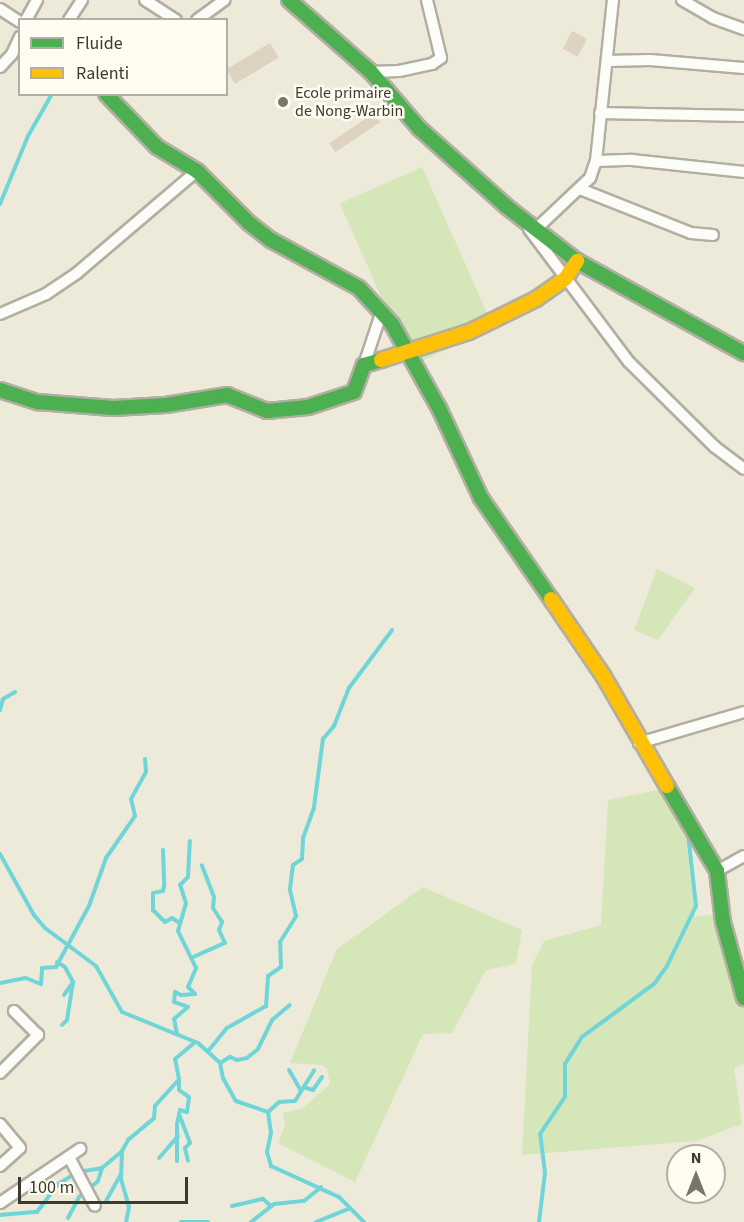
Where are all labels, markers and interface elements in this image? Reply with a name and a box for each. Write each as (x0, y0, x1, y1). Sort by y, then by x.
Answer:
legend (18, 18, 228, 96)
text: Fluide (76, 31, 123, 56)
text: Ralenti (76, 61, 129, 86)
place label: Ecole primaire de Nong-Warbin (295, 83, 403, 121)
marker: Ecole primaire de Nong-Warbin (276, 95, 290, 109)
north arrow (666, 1144, 726, 1204)
text: N (691, 1147, 701, 1169)
scale bar (21, 1165, 190, 1203)
text: 100 m (29, 1175, 74, 1200)

